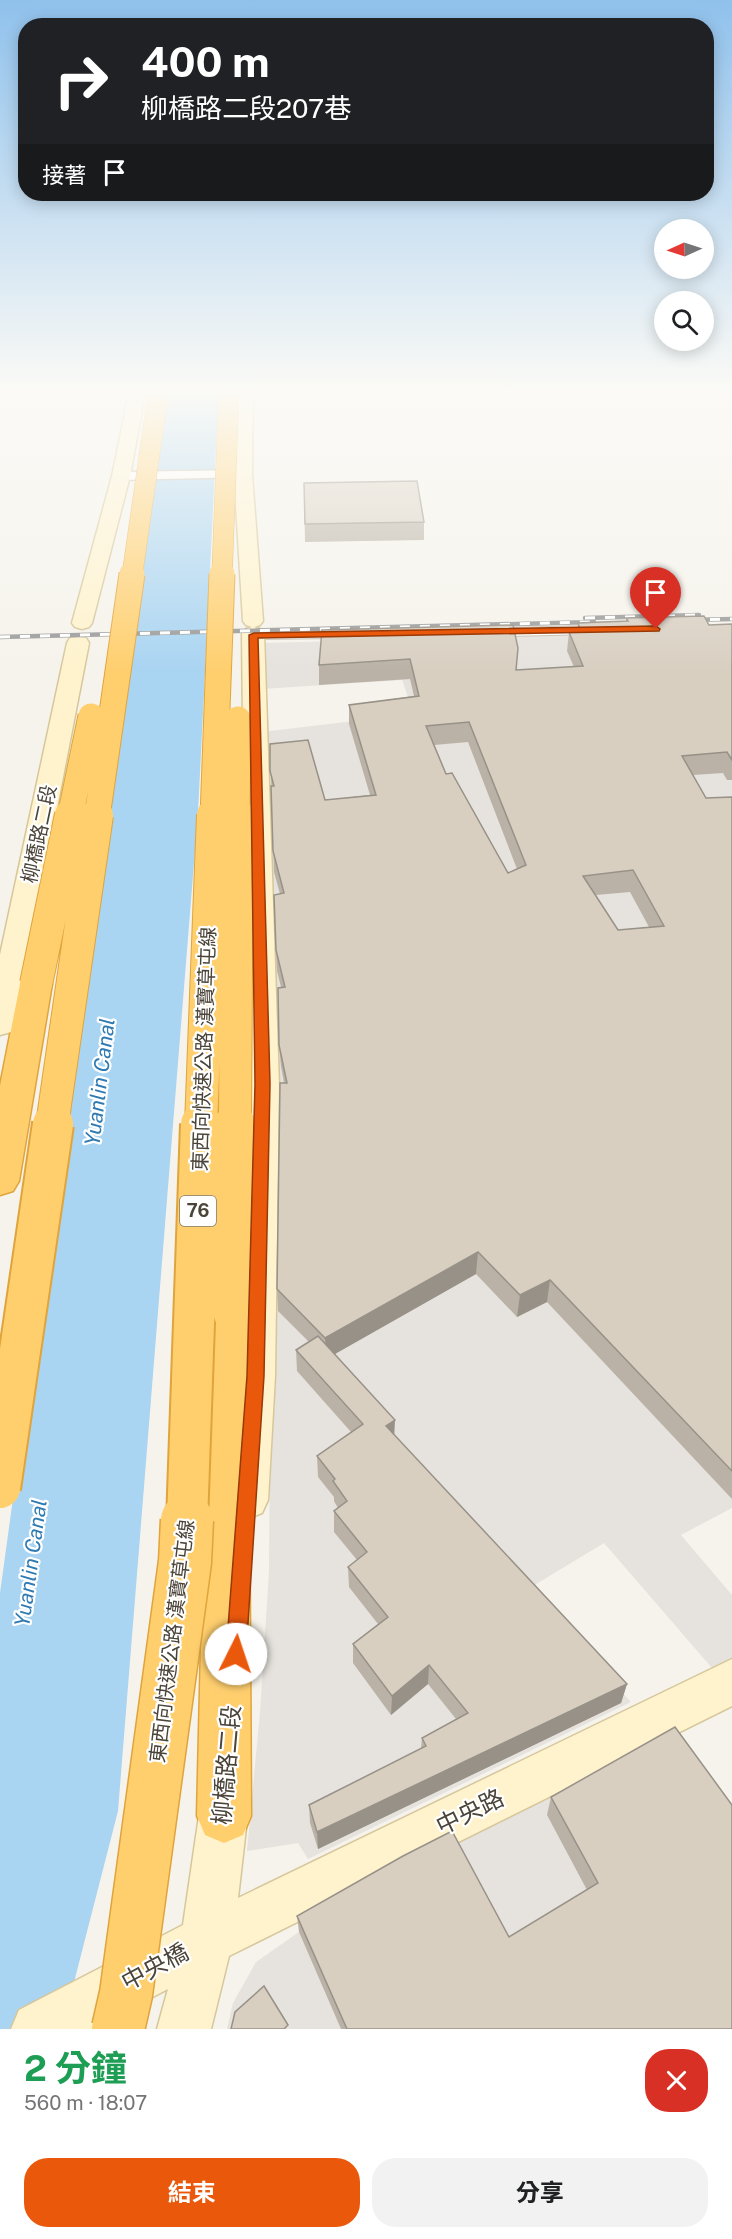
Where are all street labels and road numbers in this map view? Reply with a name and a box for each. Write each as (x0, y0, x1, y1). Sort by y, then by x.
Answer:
street label: 柳橋路二段 (17, 783, 61, 885)
street label: 東西向快速公路 漢寶草屯線 (188, 926, 220, 1172)
road number: 76 (180, 1196, 216, 1226)
street label: 東西向快速公路 漢寶草屯線 (145, 1518, 199, 1764)
street label: 柳橋路二段 (207, 1704, 245, 1826)
street label: 中央路 (431, 1783, 508, 1839)
street label: 中央橋 (116, 1937, 193, 1995)

